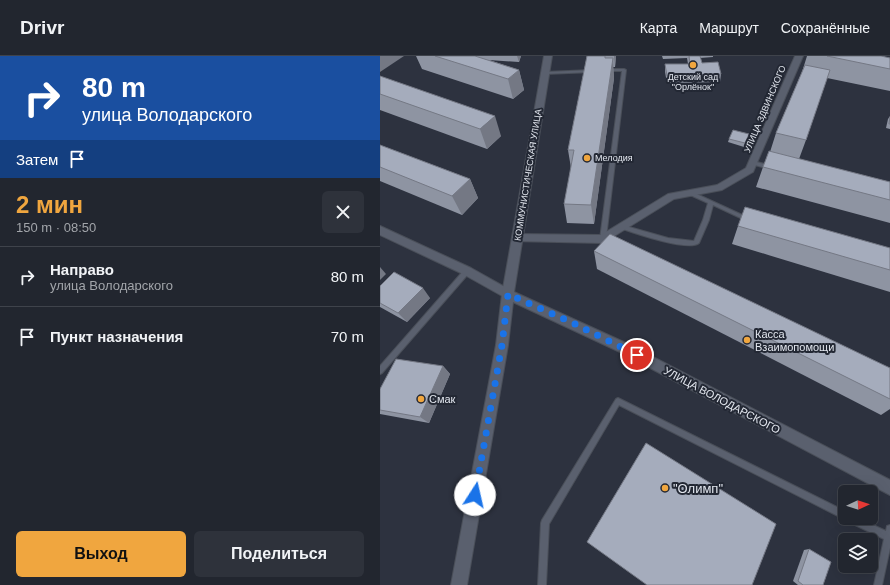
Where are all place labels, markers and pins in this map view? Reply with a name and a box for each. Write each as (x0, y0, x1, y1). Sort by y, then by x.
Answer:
marker: Детский сад "Орлёнок" (688, 60, 698, 70)
place label: Детский сад "Орлёнок" (668, 72, 719, 92)
marker: Мелодия (582, 153, 592, 163)
place label: Мелодия (595, 153, 633, 163)
place label: Касса Взаимопомощи (755, 328, 834, 353)
marker: Касса Взаимопомощи (742, 335, 752, 345)
pin (620, 338, 654, 372)
place label: Смак (429, 393, 456, 405)
marker: Смак (416, 394, 426, 404)
place label: "Олимп" (673, 481, 723, 496)
marker: "Олимп" (660, 483, 670, 493)

